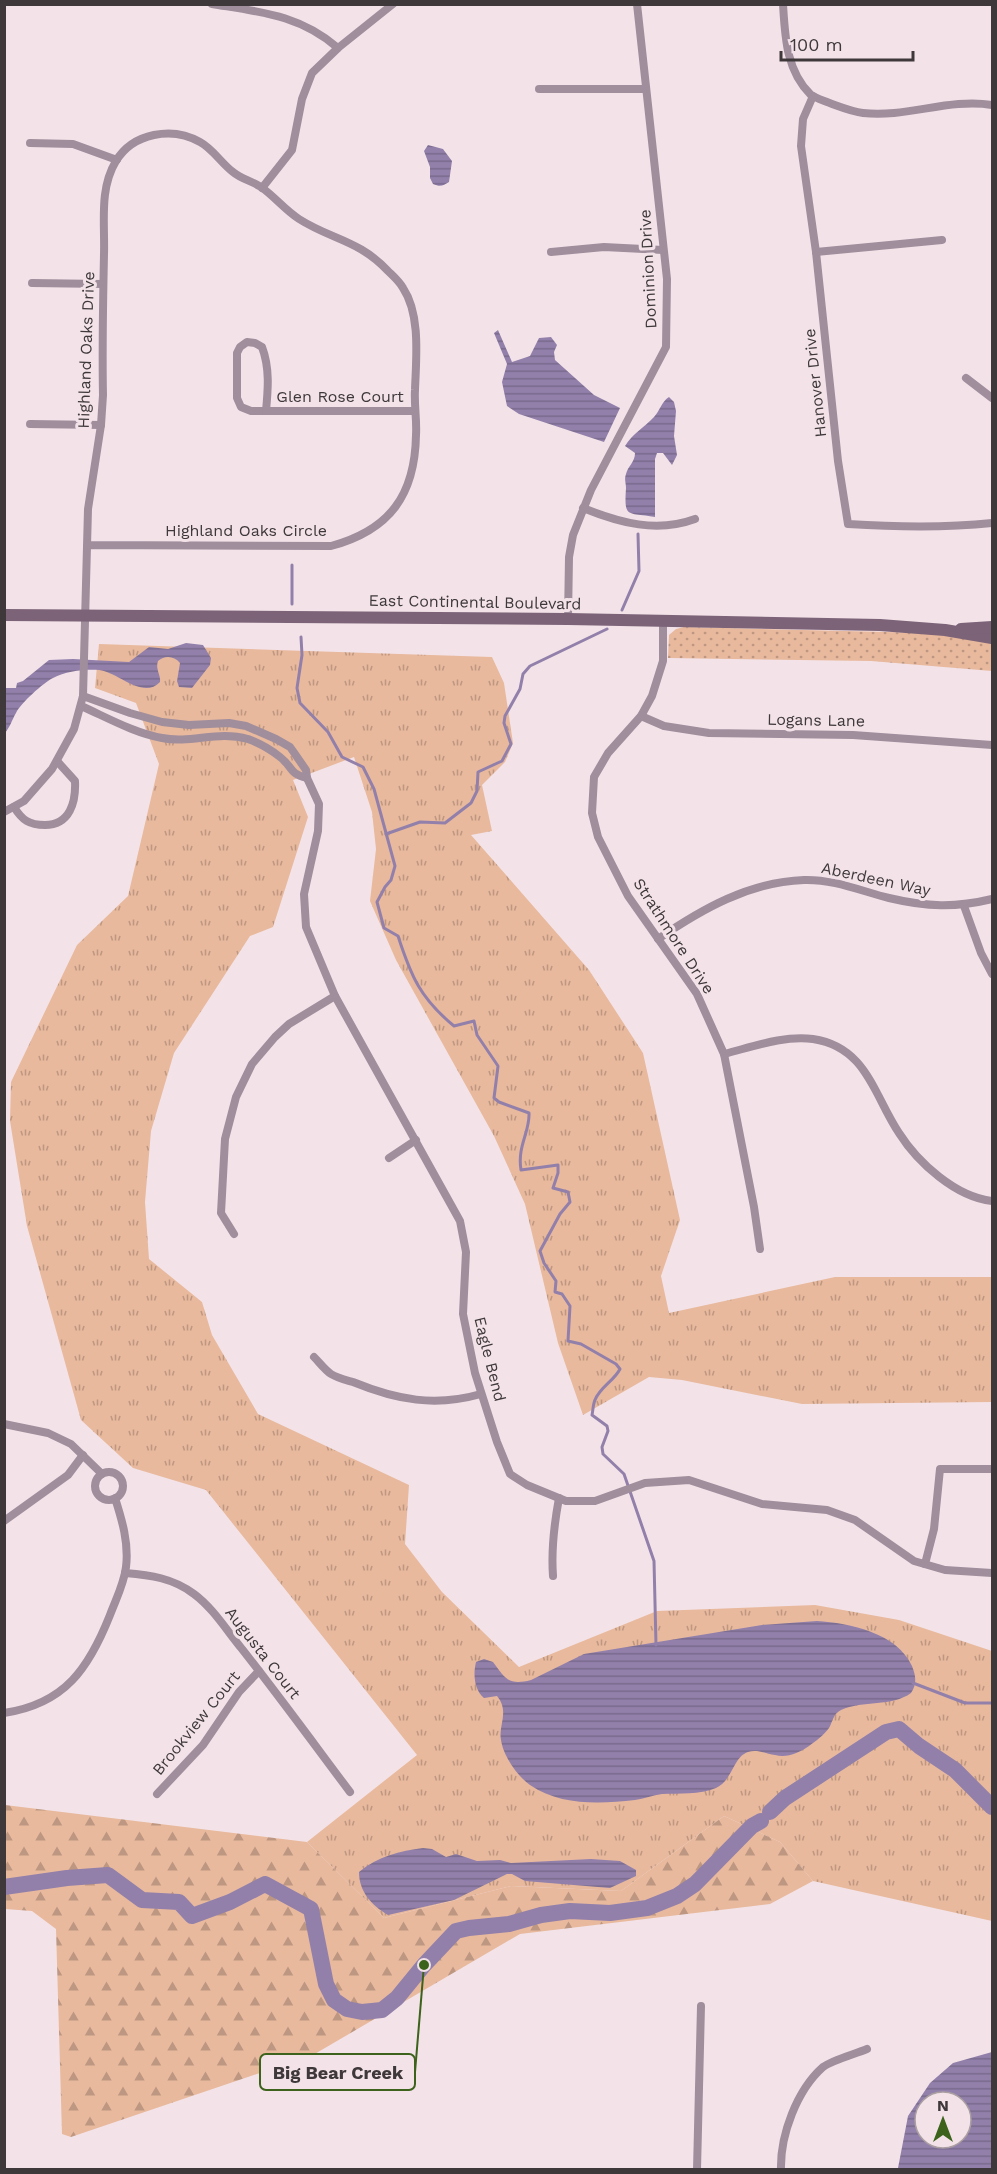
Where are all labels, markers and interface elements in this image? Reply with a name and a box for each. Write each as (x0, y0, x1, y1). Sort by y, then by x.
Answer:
scale bar (781, 24, 913, 62)
text: 100 m (790, 34, 843, 55)
street label: Dominion Drive (635, 209, 661, 329)
street label: Highland Oaks Drive (74, 271, 98, 429)
street label: Hanover Drive (800, 328, 830, 438)
street label: Glen Rose Court (276, 387, 404, 406)
street label: Highland Oaks Circle (165, 521, 327, 540)
street label: East Continental Boulevard (368, 591, 582, 613)
street label: Logans Lane (767, 710, 865, 730)
street label: Aberdeen Way (820, 858, 933, 900)
street label: Strathmore Drive (629, 875, 719, 997)
street label: Eagle Bend (470, 1315, 510, 1403)
street label: Augusta Court (221, 1603, 305, 1703)
street label: Brookview Court (148, 1667, 244, 1779)
callout: Big Bear Creek (260, 2054, 415, 2090)
text: Big Bear Creek (273, 2062, 404, 2083)
north arrow (913, 2090, 973, 2150)
text: N (937, 2096, 949, 2115)

